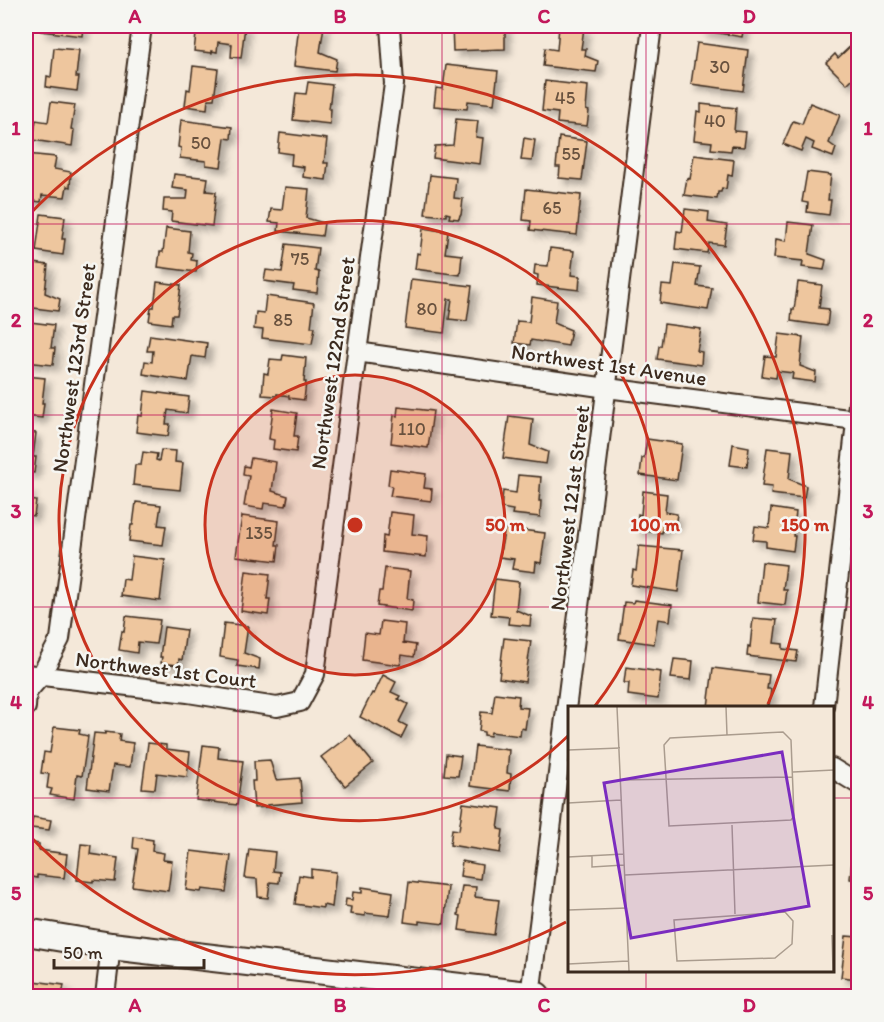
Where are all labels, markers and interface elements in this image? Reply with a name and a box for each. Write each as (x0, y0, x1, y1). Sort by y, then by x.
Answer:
text: A (128, 4, 142, 28)
text: B (334, 4, 347, 28)
text: C (538, 4, 551, 28)
text: D (742, 4, 756, 28)
house number: 30 (710, 56, 730, 78)
house number: 45 (555, 87, 575, 109)
house number: 40 (704, 110, 726, 132)
text: 1 (11, 116, 21, 140)
text: 1 (863, 116, 873, 140)
house number: 50 (191, 132, 211, 154)
house number: 55 (562, 143, 580, 165)
house number: 65 (543, 197, 561, 219)
house number: 75 (291, 248, 309, 270)
street label: Northwest 122nd Street (305, 255, 360, 471)
street label: Northwest 123rd Street (46, 262, 101, 474)
house number: 80 (417, 298, 437, 320)
text: 2 (11, 308, 22, 332)
text: 2 (863, 308, 874, 332)
house number: 85 (273, 309, 293, 331)
street label: Northwest 1st Avenue (510, 338, 708, 391)
street label: Northwest 121st Street (544, 404, 595, 612)
house number: 110 (398, 418, 426, 440)
text: 3 (11, 499, 22, 523)
text: 3 (863, 499, 874, 523)
text: 50 m (485, 514, 526, 536)
text: 100 m (630, 514, 681, 536)
text: 150 m (781, 514, 830, 536)
centre of rings (345, 515, 365, 535)
house number: 135 (245, 522, 273, 544)
street label: Northwest 1st Court (74, 646, 258, 693)
text: 4 (10, 690, 22, 714)
text: 4 (862, 690, 874, 714)
inset map (568, 706, 833, 971)
text: 5 (11, 881, 22, 905)
text: 5 (863, 881, 874, 905)
scale bar (54, 932, 204, 970)
text: 50 m (63, 942, 103, 964)
text: A (128, 993, 142, 1017)
text: B (334, 993, 347, 1017)
text: C (538, 993, 551, 1017)
text: D (742, 993, 756, 1017)

